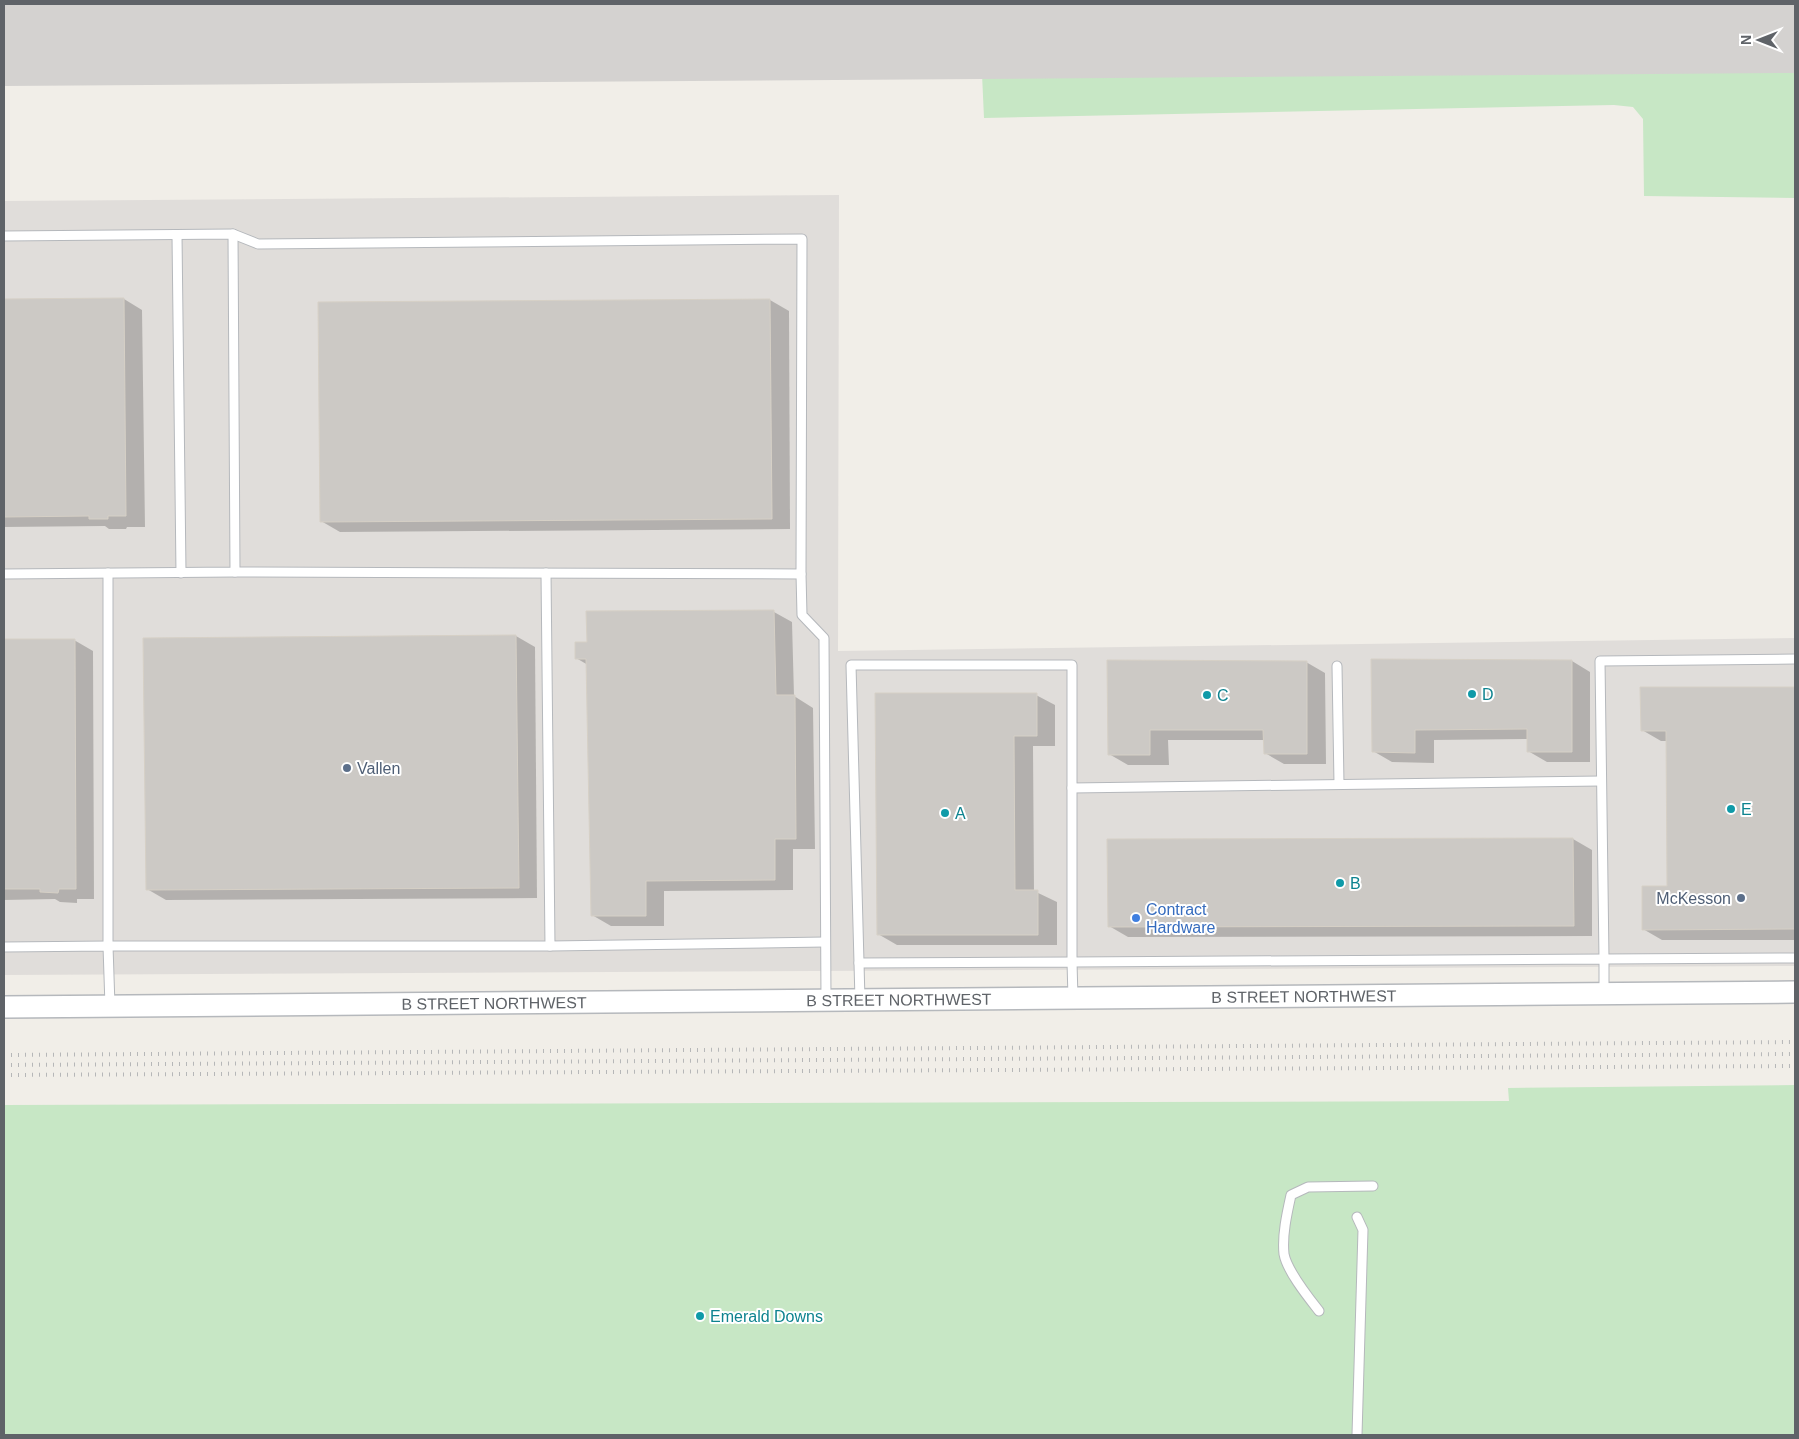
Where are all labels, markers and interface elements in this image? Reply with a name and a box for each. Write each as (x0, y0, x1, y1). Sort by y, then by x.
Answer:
north arrow (1734, 15, 1784, 65)
text: N (1738, 35, 1754, 45)
place label: D (1482, 686, 1494, 703)
place label: C (1217, 687, 1229, 704)
marker: D (1466, 688, 1478, 700)
marker: C (1201, 689, 1213, 701)
place label: Vallen (357, 760, 400, 777)
marker: Vallen (341, 762, 353, 774)
place label: E (1741, 801, 1752, 818)
marker: E (1725, 803, 1737, 815)
place label: A (955, 805, 966, 822)
marker: A (939, 807, 951, 819)
place label: B (1350, 875, 1361, 892)
marker: B (1334, 877, 1346, 889)
place label: McKesson (1656, 890, 1731, 907)
marker: McKesson (1735, 892, 1747, 904)
place label: Contract Hardware (1146, 901, 1215, 936)
marker: Contract Hardware (1130, 912, 1142, 924)
street label: B STREET NORTHWEST (1211, 987, 1397, 1005)
street label: B STREET NORTHWEST (806, 990, 992, 1009)
street label: B STREET NORTHWEST (401, 994, 587, 1012)
place label: Emerald Downs (710, 1308, 823, 1325)
marker: Emerald Downs (694, 1310, 706, 1322)

